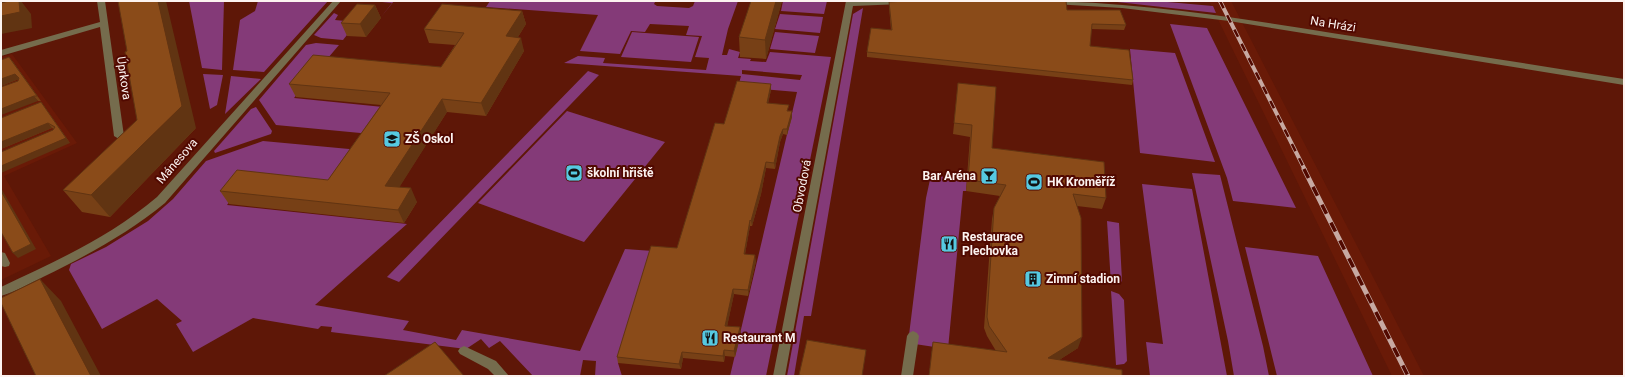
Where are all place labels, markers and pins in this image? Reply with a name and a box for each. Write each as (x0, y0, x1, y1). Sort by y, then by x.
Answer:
school or university icon: ZŠ Oskol (382, 129, 402, 149)
place label: ZŠ Oskol (405, 131, 453, 146)
sports icon: školní hřiště (564, 163, 584, 183)
place label: školní hřiště (587, 166, 654, 180)
bar icon: Bar Aréna (979, 166, 999, 186)
place label: Bar Aréna (923, 169, 977, 183)
sports icon: HK Kroměříž (1024, 172, 1044, 192)
place label: HK Kroměříž (1047, 175, 1115, 189)
place label: Restaurace Plechovka (962, 230, 1023, 258)
restaurant icon: Restaurace Plechovka (939, 234, 959, 254)
building icon: Zimní stadion (1023, 269, 1043, 289)
place label: Zimní stadion (1046, 272, 1120, 286)
restaurant icon: Restaurant M (700, 328, 720, 348)
place label: Restaurant M (723, 331, 795, 345)

